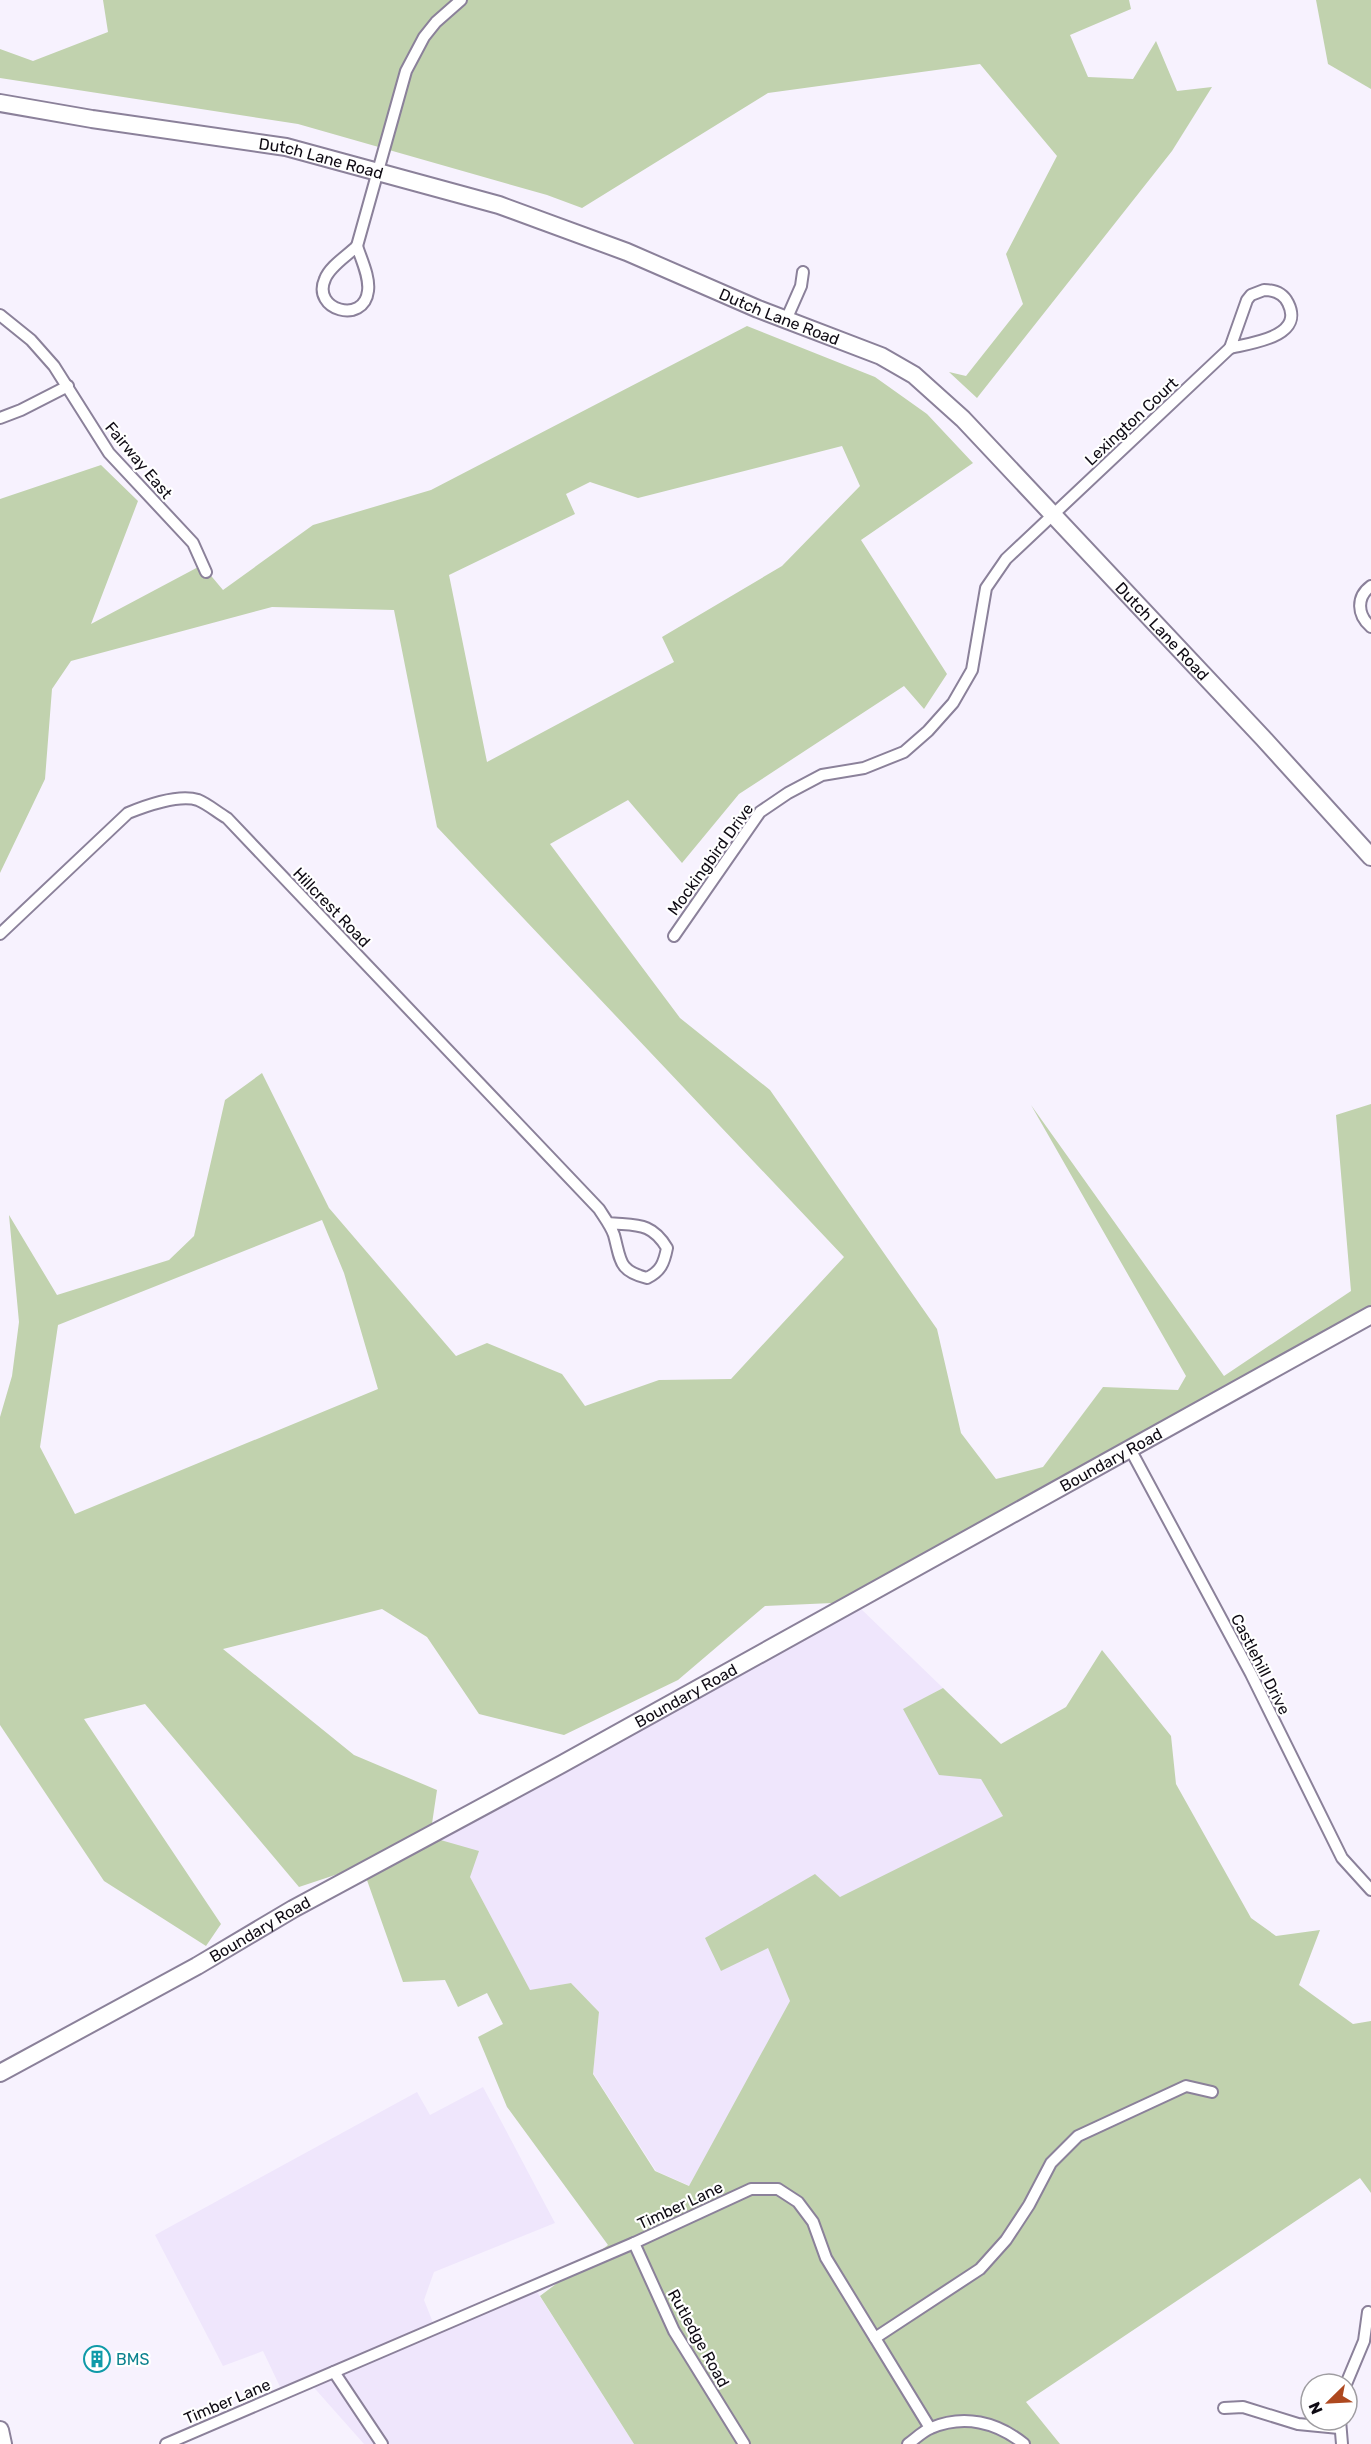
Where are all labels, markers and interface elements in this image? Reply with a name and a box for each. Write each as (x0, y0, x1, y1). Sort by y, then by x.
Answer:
street label: Dutch Lane Road (258, 134, 385, 183)
street label: Dutch Lane Road (716, 284, 842, 349)
street label: Lexington Court (1081, 373, 1182, 469)
street label: Fairway East (101, 418, 176, 502)
street label: Dutch Lane Road (1111, 578, 1213, 684)
street label: Mockingbird Drive (664, 800, 757, 919)
street label: Hillcrest Road (289, 864, 374, 951)
street label: Boundary Road (1057, 1424, 1165, 1496)
street label: Castlehill Drive (1227, 1611, 1294, 1718)
street label: Boundary Road (632, 1660, 740, 1732)
street label: Boundary Road (206, 1892, 314, 1967)
street label: Timber Lane (635, 2177, 726, 2233)
street label: Rutledge Road (664, 2286, 733, 2391)
building icon: BMS (82, 2344, 112, 2374)
place label: BMS (116, 2350, 149, 2369)
north arrow (1299, 2372, 1359, 2432)
street label: Timber Lane (181, 2375, 273, 2428)
text: N (1305, 2399, 1327, 2417)

